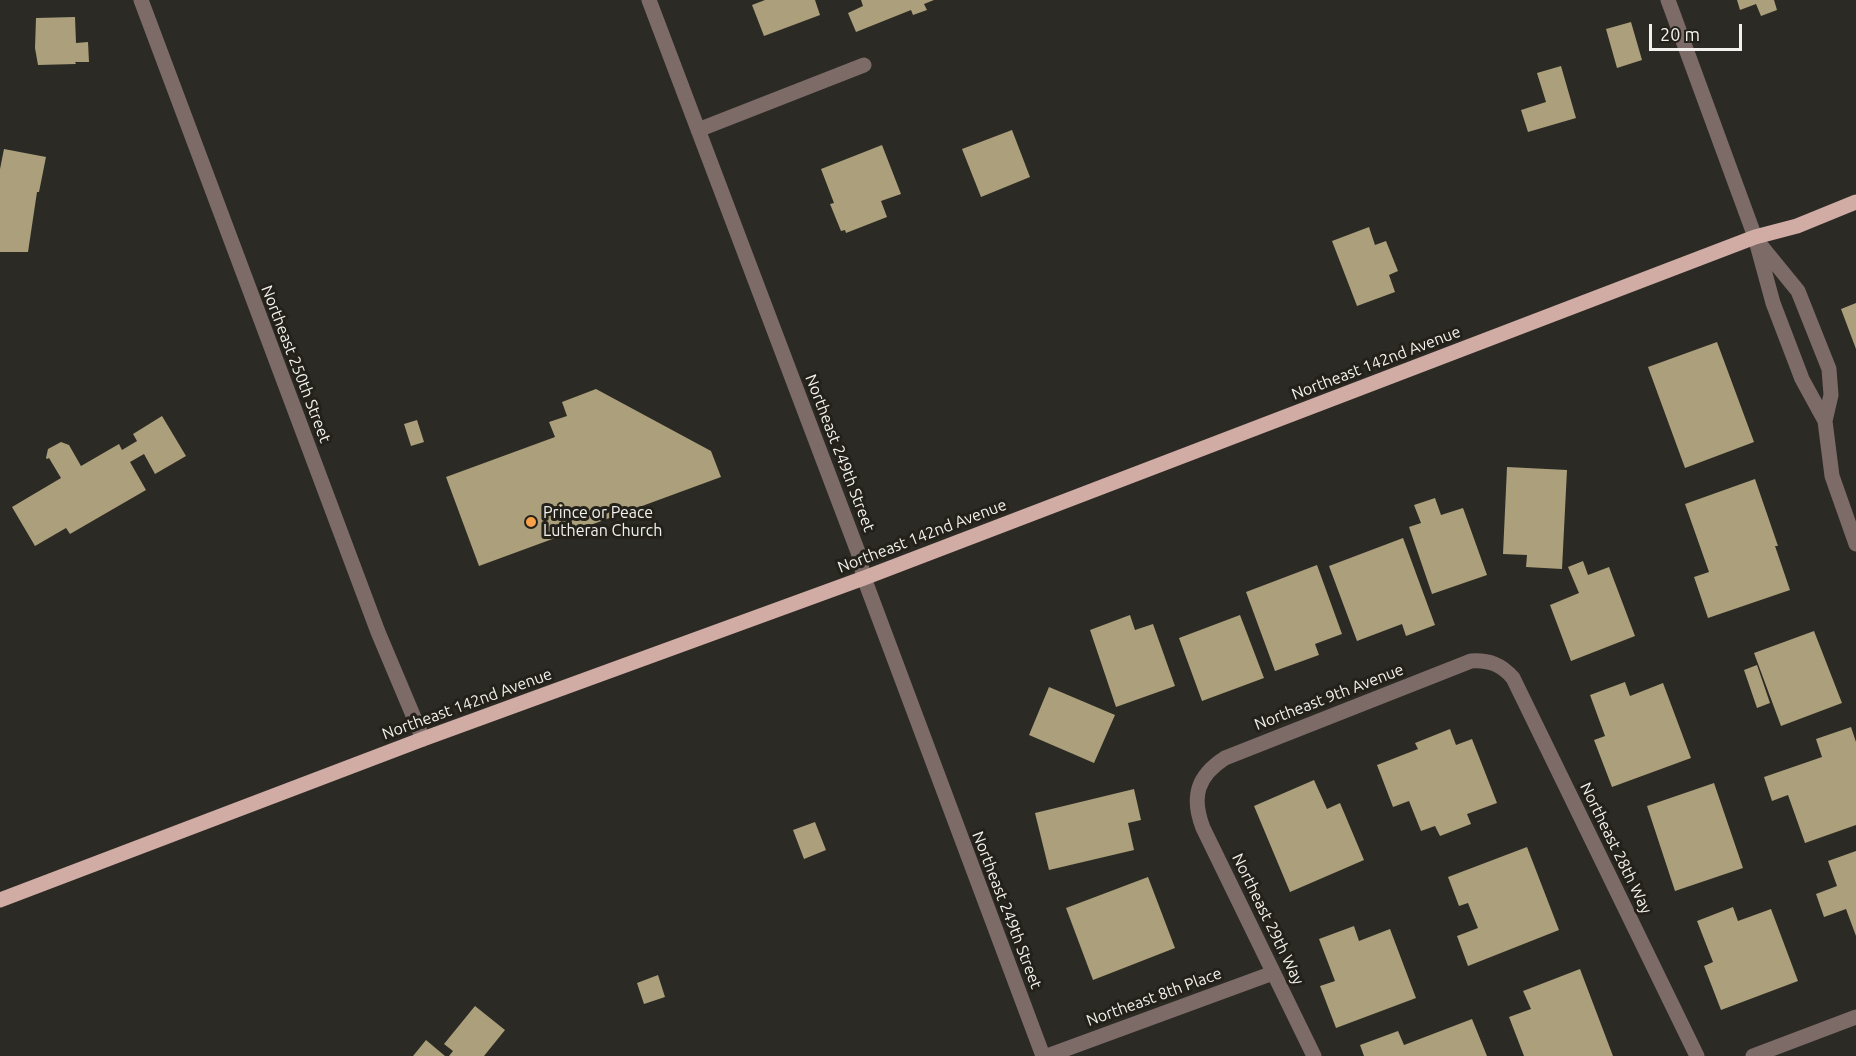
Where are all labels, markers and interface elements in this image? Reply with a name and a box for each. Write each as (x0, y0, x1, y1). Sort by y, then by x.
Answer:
scale bar (1652, 12, 1745, 50)
text: 20 m (1660, 24, 1700, 44)
street label: Northeast 250th Street (257, 283, 335, 445)
street label: Northeast 142nd Avenue (1289, 322, 1463, 404)
street label: Northeast 249th Street (801, 372, 879, 534)
street label: Northeast 142nd Avenue (835, 495, 1009, 577)
place label: Prince or Peace Lutheran Church (543, 503, 662, 541)
marker: Prince or Peace Lutheran Church (524, 515, 538, 529)
street label: Northeast 9th Avenue (1252, 660, 1406, 734)
street label: Northeast 142nd Avenue (379, 664, 555, 744)
street label: Northeast 28th Way (1576, 779, 1656, 917)
street label: Northeast 249th Street (968, 829, 1046, 991)
street label: Northeast 29th Way (1228, 850, 1308, 988)
street label: Northeast 8th Place (1084, 964, 1224, 1030)

